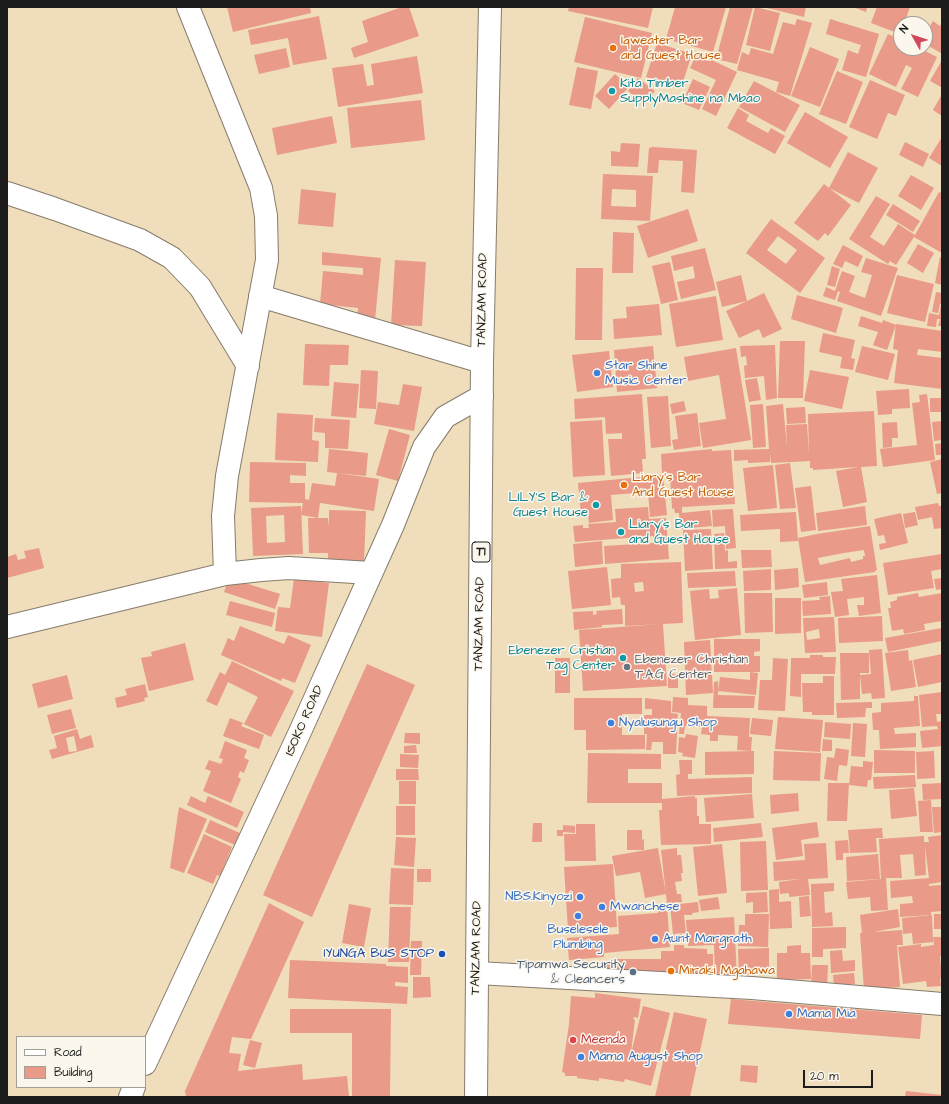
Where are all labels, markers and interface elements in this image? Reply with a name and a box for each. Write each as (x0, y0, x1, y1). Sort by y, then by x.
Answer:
north arrow (893, 16, 933, 56)
text: N (896, 21, 912, 36)
place label: Iqweater Bar and Guest House (621, 33, 721, 64)
marker: Iqweater Bar and Guest House (608, 43, 618, 53)
place label: Kita Timber SupplyMashine na Mbao (620, 76, 760, 107)
marker: Kita Timber SupplyMashine na Mbao (607, 86, 617, 96)
street label: TANZAM ROAD (474, 253, 492, 347)
place label: Star Shine Music Center (605, 358, 686, 389)
marker: Star Shine Music Center (592, 368, 602, 378)
place label: Liary's Bar And Guest House (632, 470, 734, 501)
marker: Liary's Bar And Guest House (619, 480, 629, 490)
place label: LILY'S Bar & Guest House (508, 490, 588, 521)
marker: LILY'S Bar & Guest House (591, 500, 601, 510)
place label: Liary's Bar and Guest House (629, 517, 729, 548)
marker: Liary's Bar and Guest House (616, 527, 626, 537)
road number: T1 (472, 542, 490, 562)
street label: TANZAM ROAD (471, 577, 489, 671)
place label: Ebenezer Cristian Tag Center (508, 643, 615, 674)
place label: Ebenezer Christian T.A.G Center (635, 652, 748, 683)
marker: Ebenezer Cristian Tag Center (618, 653, 628, 663)
marker: Ebenezer Christian T.A.G Center (622, 662, 632, 672)
street label: ISOKO ROAD (283, 683, 327, 759)
place label: Nyalusungu Shop (619, 715, 717, 731)
marker: Nyalusungu Shop (606, 718, 616, 728)
place label: NBS.Kinyozi (505, 889, 572, 905)
marker: NBS.Kinyozi (575, 892, 585, 902)
place label: Mwanchese (610, 899, 680, 915)
street label: TANZAM ROAD (468, 901, 486, 995)
marker: Mwanchese (597, 902, 607, 912)
marker: Buselesele Plumbing (573, 911, 583, 921)
place label: Buselesele Plumbing (547, 922, 609, 953)
place label: Aunt Margrath (663, 931, 752, 947)
marker: Aunt Margrath (650, 934, 660, 944)
place label: IYUNGA BUS STOP (324, 946, 434, 962)
marker: IYUNGA BUS STOP (437, 949, 447, 959)
place label: Tipamwa Security & Cleancers (517, 957, 625, 988)
place label: Miraki Mgahawa (679, 963, 775, 979)
marker: Miraki Mgahawa (666, 966, 676, 976)
marker: Tipamwa Security & Cleancers (628, 967, 638, 977)
place label: Mama Mia (797, 1006, 856, 1022)
marker: Mama Mia (784, 1009, 794, 1019)
place label: Meenda (581, 1032, 626, 1048)
marker: Meenda (568, 1035, 578, 1045)
legend (16, 1036, 146, 1088)
text: Road (54, 1044, 82, 1061)
place label: Mama August Shop (589, 1049, 703, 1065)
marker: Mama August Shop (576, 1052, 586, 1062)
scale bar (805, 1062, 875, 1088)
text: Building (54, 1064, 92, 1081)
text: 20 m (810, 1068, 839, 1085)

